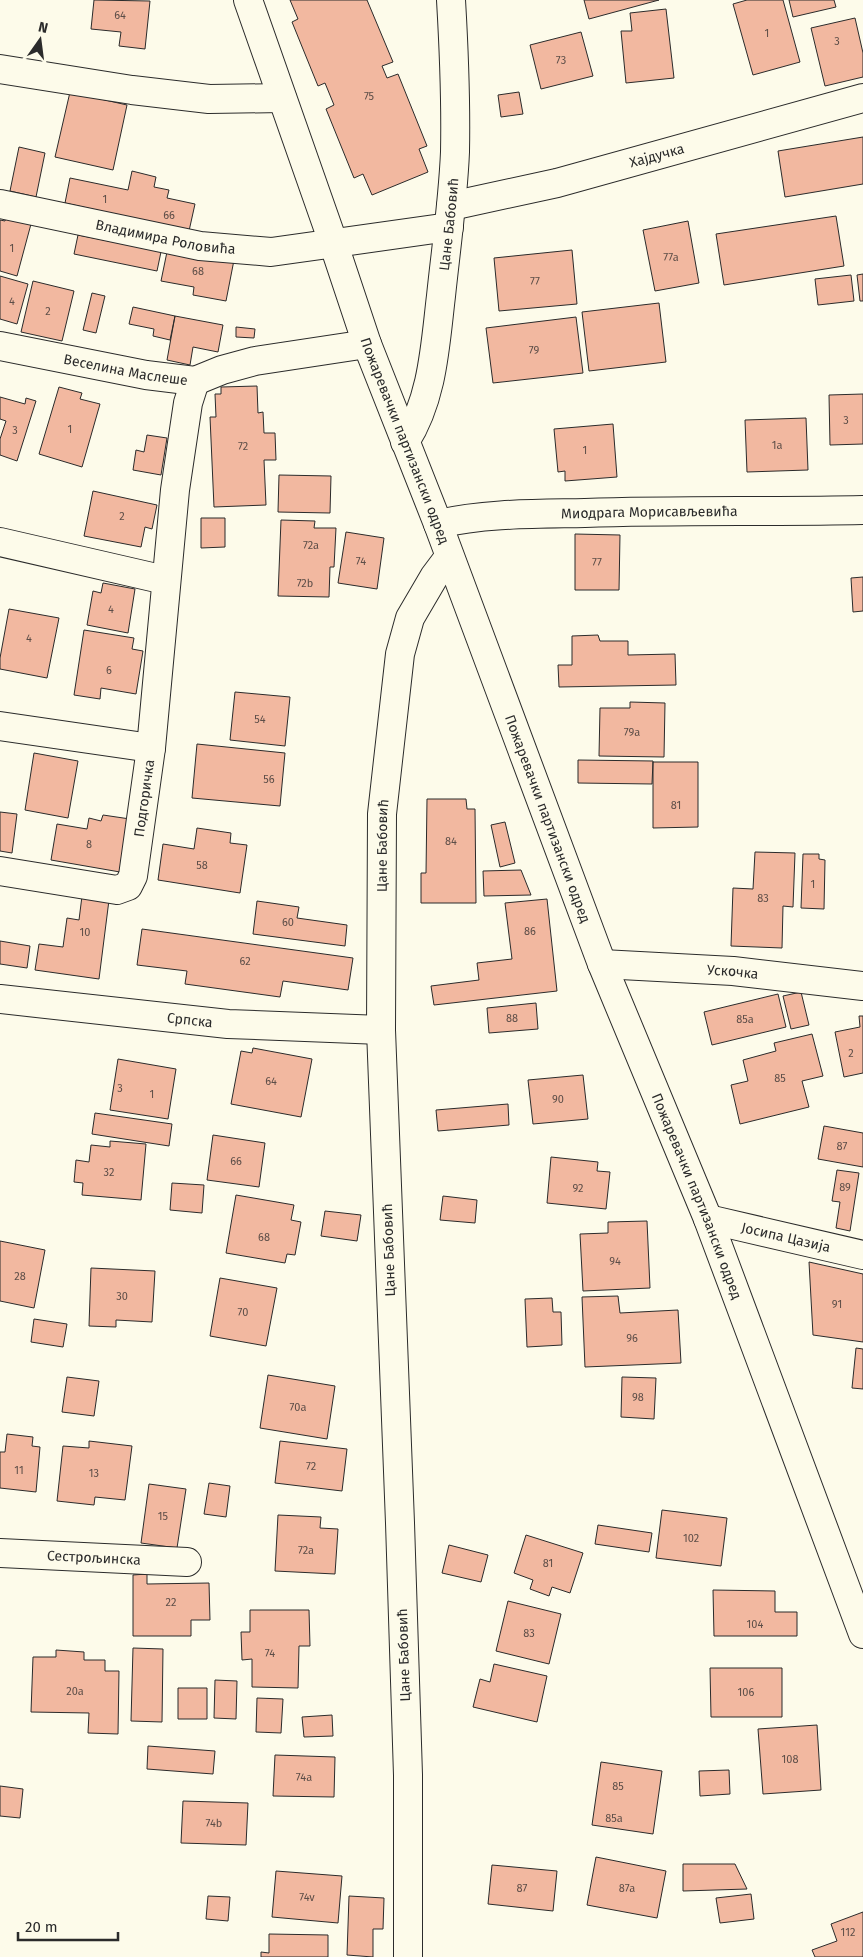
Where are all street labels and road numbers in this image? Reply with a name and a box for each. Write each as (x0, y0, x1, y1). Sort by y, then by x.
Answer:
street label: Хајдучка (628, 140, 686, 171)
street label: Цане Бабовић (435, 177, 462, 272)
street label: Владимира Роловића (94, 216, 236, 257)
street label: Пожаревачки партизански одред (357, 335, 453, 547)
street label: Веселина Маслеше (62, 350, 189, 389)
street label: Миодрага Морисављевића (561, 503, 738, 522)
street label: Пожаревачки партизански одред (501, 712, 594, 925)
street label: Подгоричка (130, 758, 158, 838)
street label: Цане Бабовић (373, 798, 392, 892)
street label: Ускочка (707, 961, 759, 982)
street label: Српска (166, 1009, 214, 1031)
street label: Пожаревачки партизански одред (648, 1091, 746, 1302)
street label: Цане Бабовић (379, 1203, 399, 1297)
street label: Јосипа Цазија (740, 1219, 832, 1256)
street label: Сестрољинска (47, 1547, 141, 1568)
street label: Цане Бабовић (394, 1608, 414, 1702)

